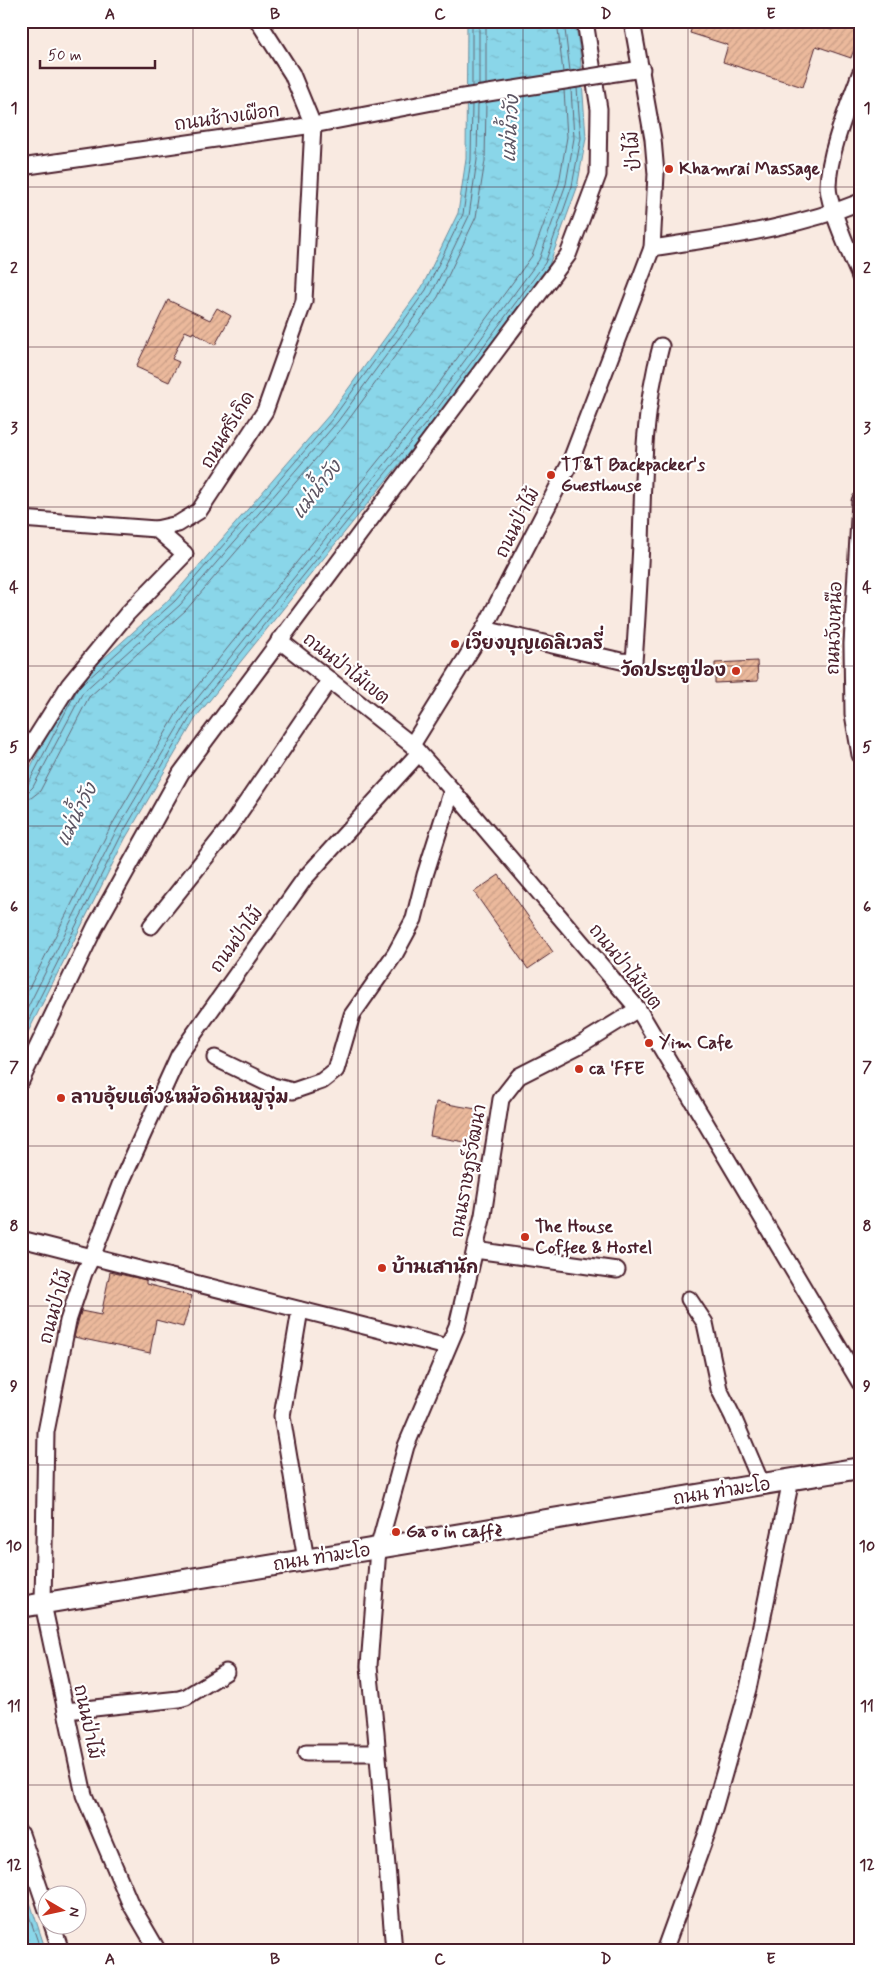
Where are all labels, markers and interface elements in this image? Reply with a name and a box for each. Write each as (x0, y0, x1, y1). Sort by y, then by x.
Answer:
text: A (105, 4, 115, 25)
text: B (270, 4, 280, 25)
text: C (434, 4, 446, 25)
text: D (600, 4, 612, 25)
text: E (766, 4, 776, 25)
scale bar (40, 38, 155, 70)
text: 50 m (48, 46, 82, 66)
water label: แม่น้ำวัง (491, 92, 525, 163)
text: 1 (10, 98, 18, 119)
street label: ถนนช้างเผือก (173, 98, 281, 137)
text: 1 (863, 98, 871, 119)
street label: ป่าไม้ (618, 130, 648, 172)
place label: Khamrai Massage (679, 157, 820, 181)
marker: Khamrai Massage (663, 163, 675, 175)
text: 2 (10, 258, 18, 279)
text: 2 (863, 258, 871, 279)
street label: ถนนศรีเกิด (195, 386, 261, 473)
text: 3 (10, 418, 18, 439)
text: 3 (863, 418, 871, 439)
water label: แม่น้ำวัง (282, 450, 349, 524)
place label: TT&T Backpacker's Guesthouse (561, 453, 705, 498)
marker: TT&T Backpacker's Guesthouse (545, 469, 557, 481)
street label: ถนนป่าไม้ (488, 483, 546, 562)
text: 4 (9, 577, 19, 598)
text: 4 (862, 577, 872, 598)
street label: ถนนวังเหนือ (820, 581, 849, 675)
place label: เวียงบุญเดลิเวลรี่ (465, 625, 604, 656)
street label: ถนนป่าไม้เขต (298, 626, 396, 710)
marker: เวียงบุญเดลิเวลรี่ (449, 638, 461, 650)
place label: วัดประตูป่อง (621, 658, 726, 683)
marker: วัดประตูป่อง (730, 665, 742, 677)
text: 5 (9, 737, 19, 758)
text: 5 (862, 737, 872, 758)
water label: แม่น้ำวัง (45, 775, 104, 851)
text: 6 (10, 897, 18, 918)
text: 6 (863, 897, 871, 918)
street label: ถนนป่าไม้ (203, 901, 269, 978)
street label: ถนนป่าไม้เขต (583, 918, 669, 1015)
place label: Yim Cafe (659, 1031, 733, 1055)
marker: Yim Cafe (643, 1037, 655, 1049)
text: 7 (9, 1057, 19, 1078)
place label: ca 'FFE (589, 1057, 645, 1081)
text: 7 (862, 1057, 872, 1078)
marker: ca 'FFE (573, 1063, 585, 1075)
place label: ลาบอุ้ยแต๋ง&หม้อดินหมูจุ่ม (71, 1085, 288, 1110)
marker: ลาบอุ้ยแต๋ง&หม้อดินหมูจุ่ม (55, 1092, 67, 1104)
street label: ถนนราษฎร์วัฒนา (443, 1102, 493, 1240)
place label: The House Coffee & Hostel (535, 1215, 652, 1260)
text: 8 (9, 1216, 19, 1237)
text: 8 (862, 1216, 872, 1237)
marker: The House Coffee & Hostel (519, 1231, 531, 1243)
place label: บ้านเสานัก (392, 1255, 478, 1280)
marker: บ้านเสานัก (376, 1262, 388, 1274)
street label: ถนนป่าไม้ (32, 1267, 78, 1347)
text: 9 (10, 1376, 18, 1397)
text: 9 (863, 1376, 871, 1397)
street label: ถนน ท่ามะโอ (671, 1470, 772, 1512)
place label: Ga o in caffè (406, 1520, 502, 1544)
marker: Ga o in caffè (390, 1526, 402, 1538)
text: 10 (6, 1536, 22, 1557)
street label: ถนน ท่ามะโอ (271, 1536, 372, 1578)
text: 10 (859, 1536, 875, 1557)
street label: ถนนป่าไม้ (67, 1682, 109, 1762)
text: 11 (7, 1696, 21, 1717)
text: 11 (860, 1696, 874, 1717)
text: 12 (6, 1855, 22, 1876)
text: 12 (859, 1855, 875, 1876)
north arrow (38, 1884, 88, 1934)
text: N (64, 1906, 83, 1918)
text: A (105, 1949, 115, 1970)
text: B (270, 1949, 280, 1970)
text: C (434, 1949, 446, 1970)
text: D (600, 1949, 612, 1970)
text: E (766, 1949, 776, 1970)

